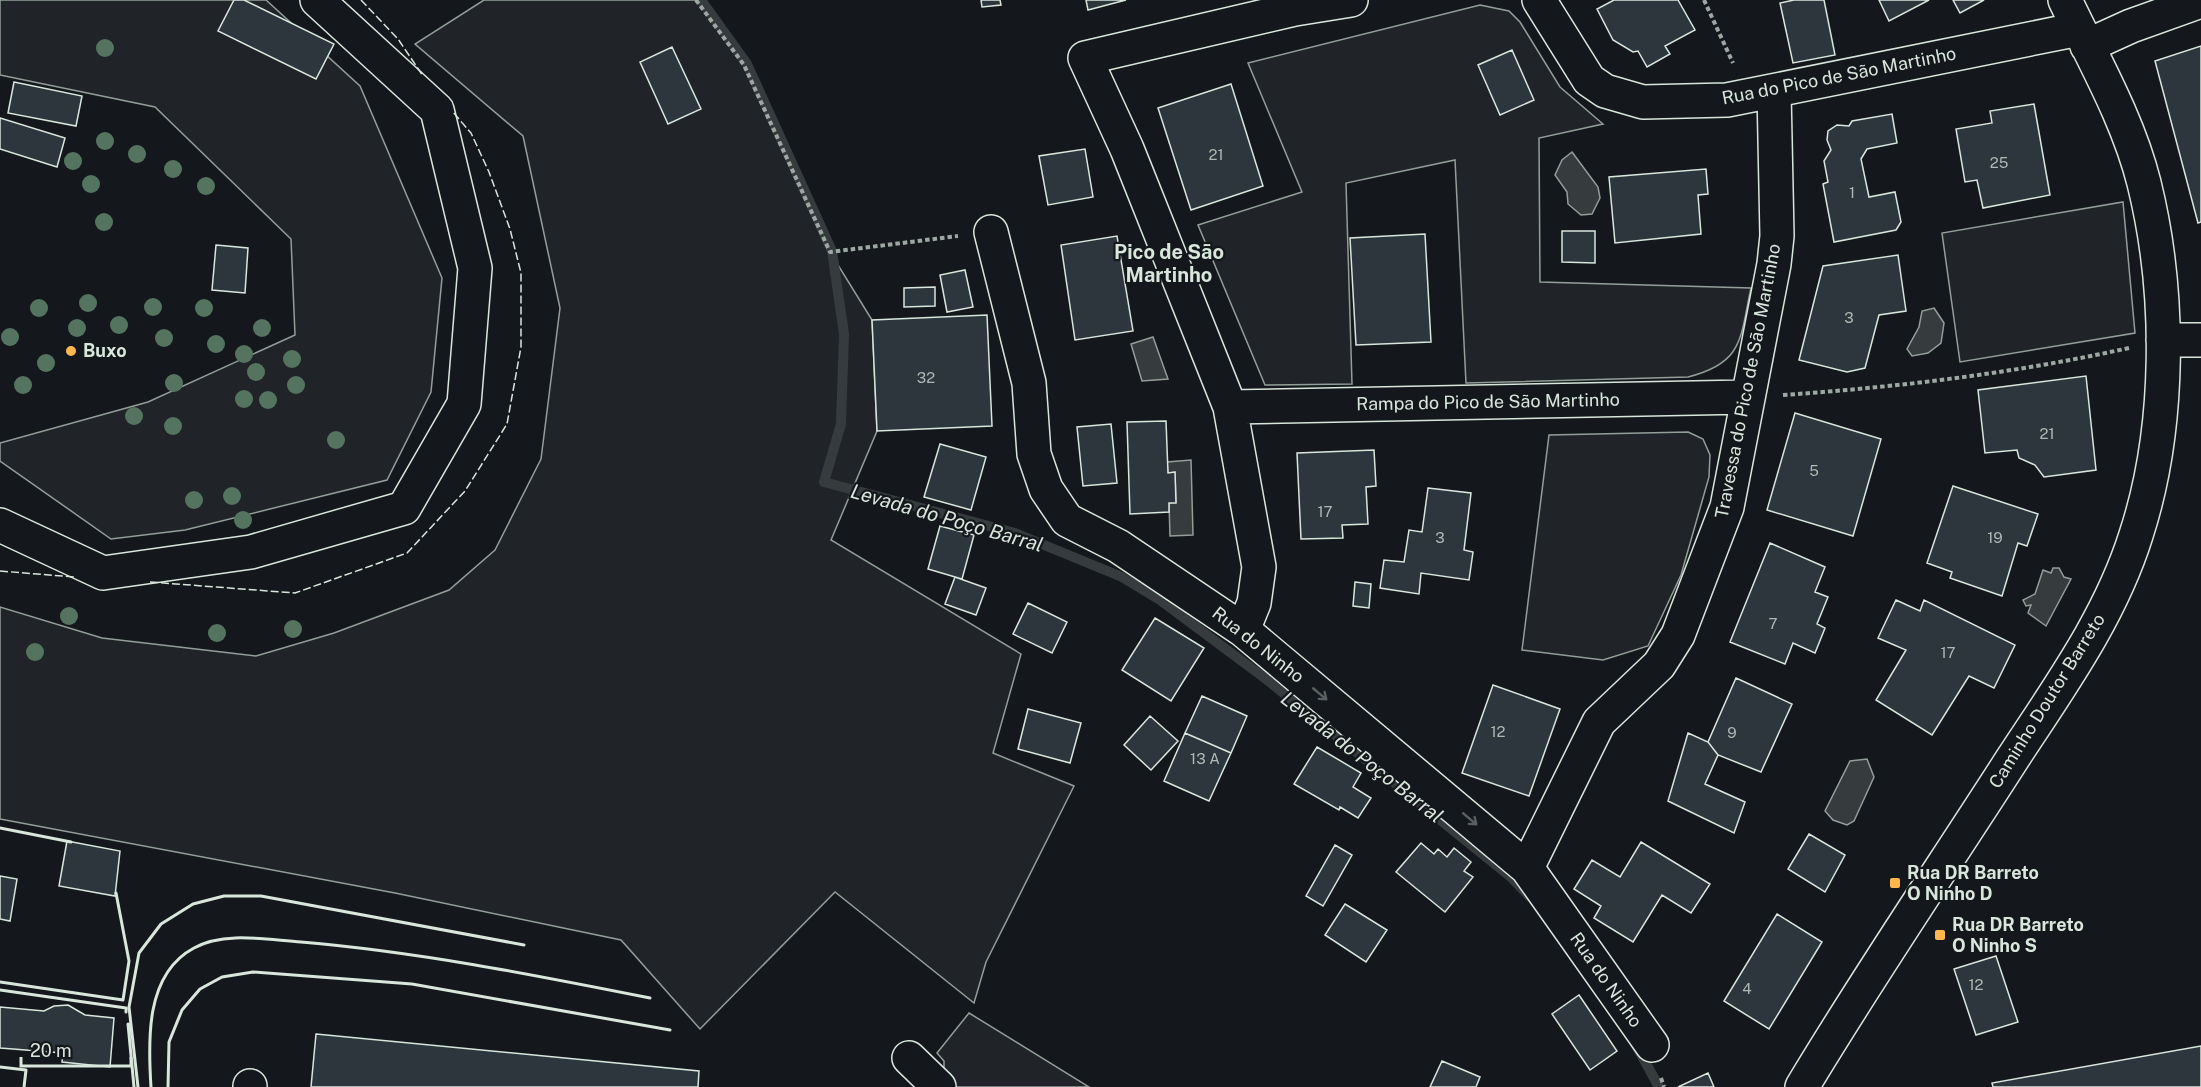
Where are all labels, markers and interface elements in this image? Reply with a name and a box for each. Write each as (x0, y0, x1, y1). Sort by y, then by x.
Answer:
street label: Rua do Pico de São Martinho (1720, 42, 1958, 109)
house number: 21 (1208, 146, 1224, 163)
house number: 25 (1990, 154, 2008, 171)
house number: 1 (1849, 184, 1855, 201)
district label: Pico de São Martinho (1114, 240, 1224, 287)
street label: Travessa do Pico de São Martinho (1711, 242, 1784, 520)
house number: 3 (1844, 309, 1854, 326)
place label: Buxo (83, 340, 127, 361)
marker: Buxo (64, 344, 78, 358)
house number: 32 (917, 369, 935, 386)
street label: Rampa do Pico de São Martinho (1356, 389, 1620, 414)
house number: 21 (2039, 425, 2055, 442)
house number: 5 (1809, 462, 1819, 479)
water label: Levada do Poço Barral (848, 479, 1046, 557)
house number: 17 (1317, 503, 1333, 520)
house number: 3 (1435, 529, 1445, 546)
house number: 19 (1987, 529, 2003, 546)
street label: Rua do Ninho (1208, 602, 1308, 687)
street label: Caminho Doutor Barreto (1984, 610, 2109, 792)
house number: 7 (1768, 615, 1778, 632)
house number: 17 (1940, 644, 1956, 661)
water label: Levada do Poço Barral (1276, 686, 1448, 828)
one-way arrow (1312, 688, 1328, 701)
house number: 12 (1490, 723, 1506, 740)
house number: 9 (1727, 724, 1737, 741)
house number: 13 A (1190, 750, 1220, 767)
one-way arrow (1462, 813, 1478, 826)
place label: Rua DR Barreto O Ninho D (1907, 862, 2039, 904)
marker: Rua DR Barreto O Ninho D (1888, 876, 1902, 890)
place label: Rua DR Barreto O Ninho S (1952, 914, 2084, 956)
street label: Rua do Ninho (1566, 928, 1647, 1031)
marker: Rua DR Barreto O Ninho S (1933, 928, 1947, 942)
house number: 12 (1968, 976, 1984, 993)
house number: 4 (1742, 980, 1752, 997)
scale bar (21, 1030, 130, 1068)
text: 20 m (30, 1040, 72, 1061)

